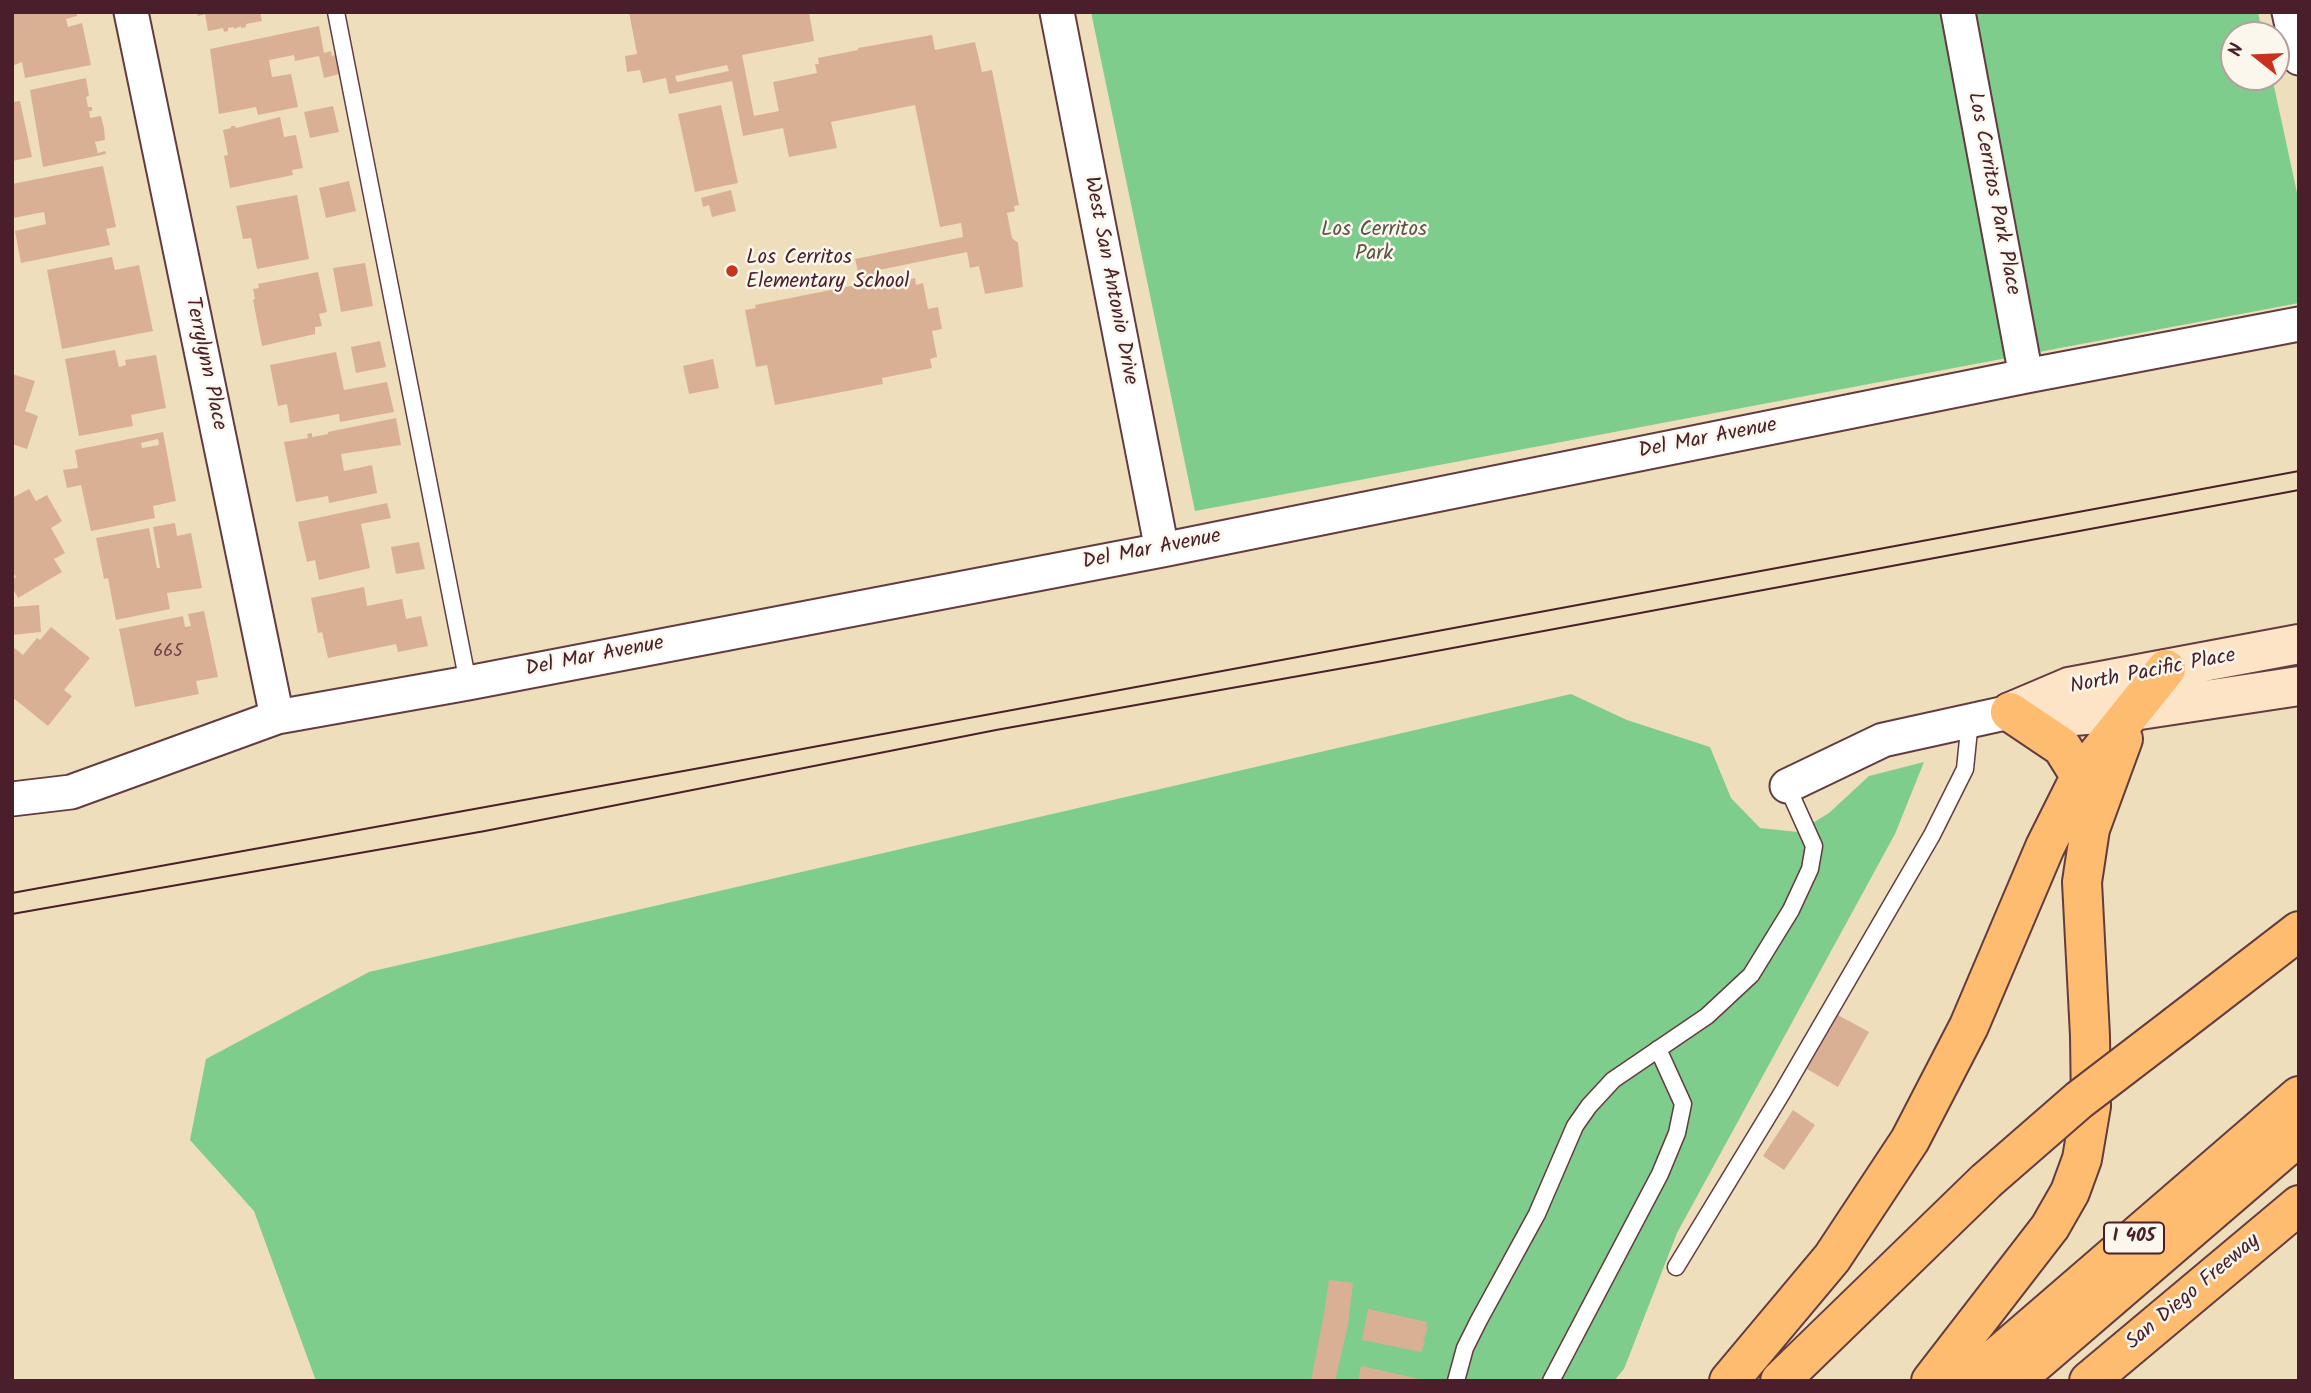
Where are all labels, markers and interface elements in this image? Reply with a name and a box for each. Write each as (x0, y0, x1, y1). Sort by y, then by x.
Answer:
north arrow (2220, 21, 2290, 91)
text: N (2221, 40, 2253, 60)
street label: Los Cerritos Park Place (1960, 91, 2024, 297)
street label: West San Antonio Drive (1076, 175, 1142, 387)
park label: Los Cerritos Park (1321, 218, 1427, 268)
place label: Los Cerritos Elementary School (746, 246, 909, 296)
marker: Los Cerritos Elementary School (724, 263, 740, 279)
street label: Terrylynn Place (178, 295, 230, 433)
street label: Del Mar Avenue (1637, 414, 1779, 466)
street label: Del Mar Avenue (1081, 525, 1223, 577)
street label: Del Mar Avenue (524, 632, 666, 684)
house number: 665 (153, 642, 183, 664)
street label: North Pacific Place (2068, 645, 2238, 701)
road number: I 405 (2104, 1222, 2164, 1254)
street label: San Diego Freeway (2122, 1230, 2266, 1356)

